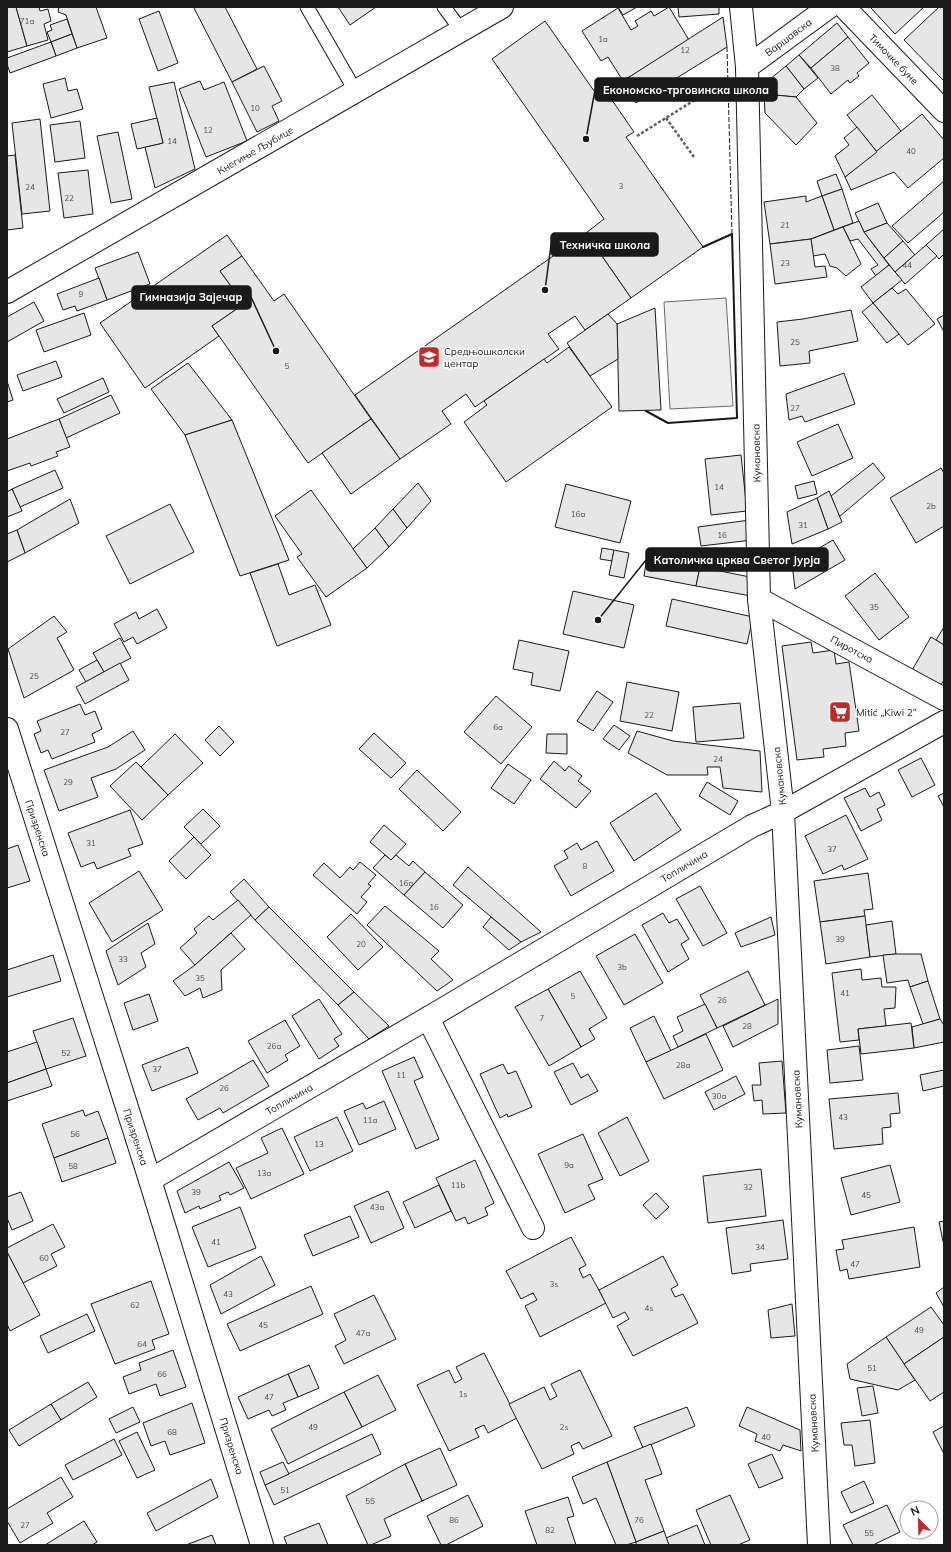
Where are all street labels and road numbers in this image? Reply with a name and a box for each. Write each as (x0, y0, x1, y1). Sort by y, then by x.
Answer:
street label: Варшавска (762, 16, 814, 59)
street label: Тимочке буне (866, 31, 921, 88)
street label: Кнегиње Љубице (215, 123, 296, 178)
street label: Кумановска (749, 424, 764, 482)
street label: Пиротска (828, 633, 875, 666)
street label: Кумановска (770, 746, 789, 806)
street label: Призренска (22, 798, 53, 858)
street label: Топличина (658, 847, 710, 886)
street label: Кумановска (789, 1069, 806, 1129)
street label: Топличина (263, 1081, 315, 1118)
street label: Призренска (120, 1107, 151, 1167)
street label: Кумановска (805, 1393, 822, 1453)
street label: Призренска (217, 1416, 246, 1476)

